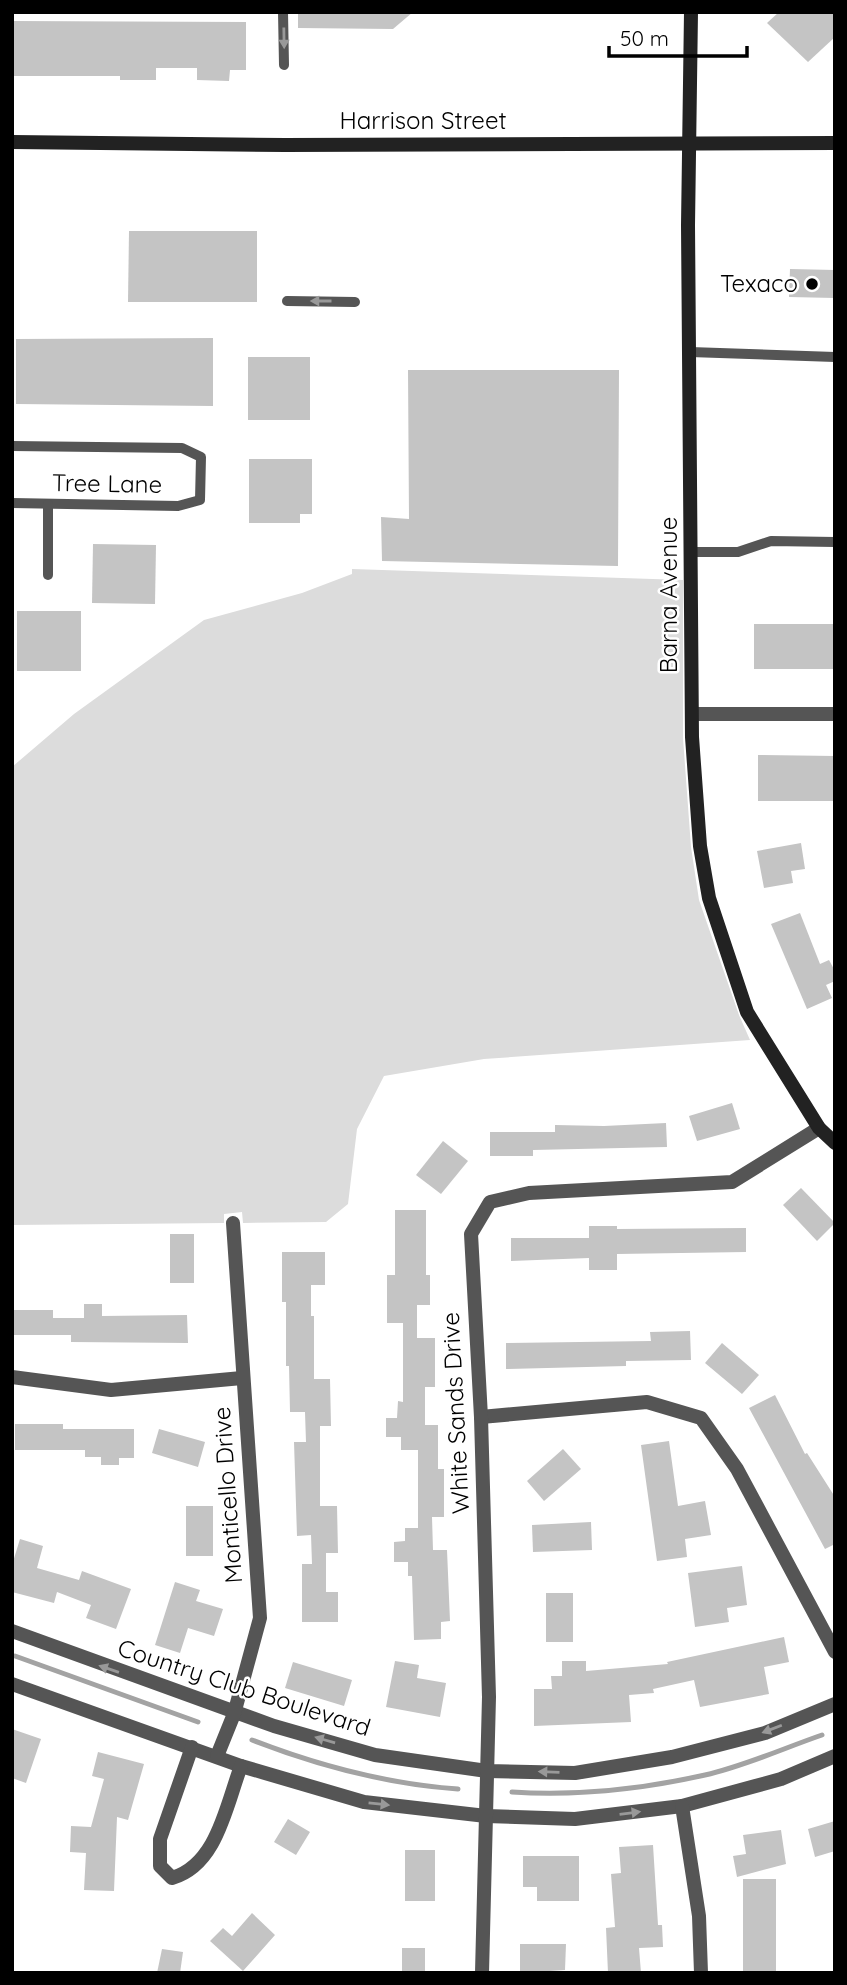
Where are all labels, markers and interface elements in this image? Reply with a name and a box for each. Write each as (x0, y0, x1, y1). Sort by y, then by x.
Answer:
scale bar (609, 14, 747, 58)
text: 50 m (620, 25, 669, 51)
one-way arrow (278, 28, 289, 50)
street label: Harrison Street (339, 105, 507, 135)
place label: Texaco (720, 268, 798, 298)
marker: Texaco (804, 276, 820, 292)
one-way arrow (310, 295, 332, 307)
street label: Tree Lane (52, 467, 162, 499)
street label: Barna Avenue (653, 517, 683, 673)
street label: White Sands Drive (435, 1311, 475, 1515)
street label: Monticello Drive (206, 1406, 248, 1584)
street label: Country Club Boulevard (114, 1632, 374, 1742)
one-way arrow (99, 1663, 120, 1674)
one-way arrow (761, 1724, 782, 1735)
one-way arrow (314, 1735, 335, 1745)
one-way arrow (538, 1767, 560, 1778)
one-way arrow (368, 1799, 390, 1810)
one-way arrow (619, 1807, 641, 1818)

